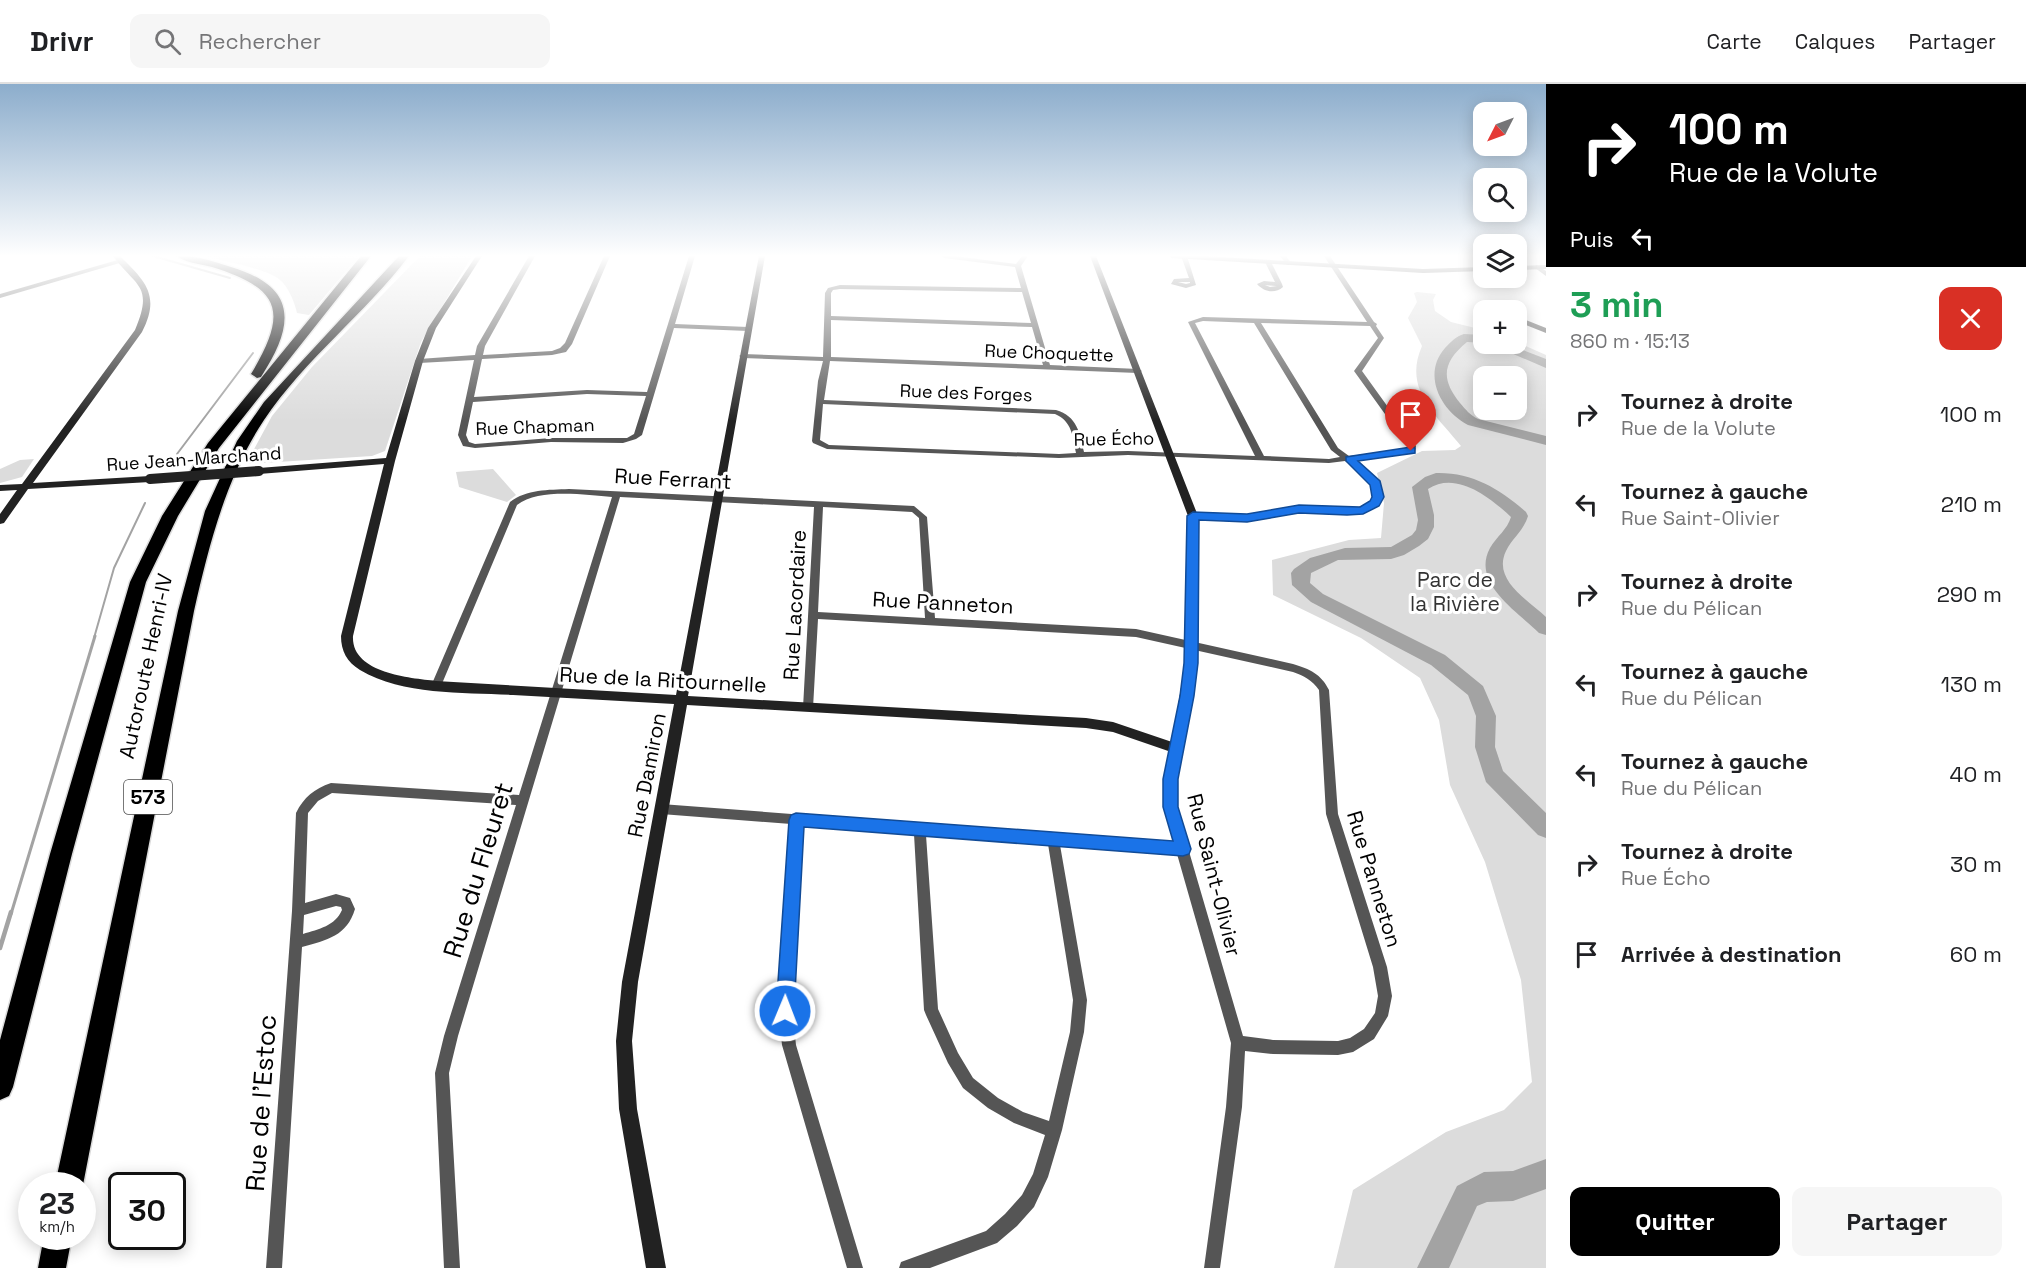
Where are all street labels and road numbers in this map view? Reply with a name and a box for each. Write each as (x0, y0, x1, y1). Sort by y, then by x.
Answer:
street label: Rue Choquette (984, 339, 1114, 366)
street label: Rue des Forges (899, 379, 1033, 406)
street label: Rue Chapman (475, 413, 595, 440)
street label: Rue Écho (1073, 426, 1155, 451)
street label: Rue Jean-Marchand (106, 441, 282, 476)
street label: Rue Ferrant (614, 462, 732, 495)
street label: Rue Lacordaire (777, 529, 812, 681)
street label: Autoroute Henri-IV (113, 571, 178, 761)
street label: Rue Panneton (872, 585, 1014, 620)
street label: Rue de la Ritournelle (559, 661, 767, 698)
street label: Rue Damiron (621, 710, 672, 840)
street label: Rue du Fleuret (435, 778, 521, 962)
road number: 573 (124, 780, 172, 814)
street label: Rue Saint-Olivier (1181, 791, 1248, 959)
street label: Rue Panneton (1341, 807, 1408, 950)
street label: Rue de l'Estoc (238, 1013, 284, 1193)

